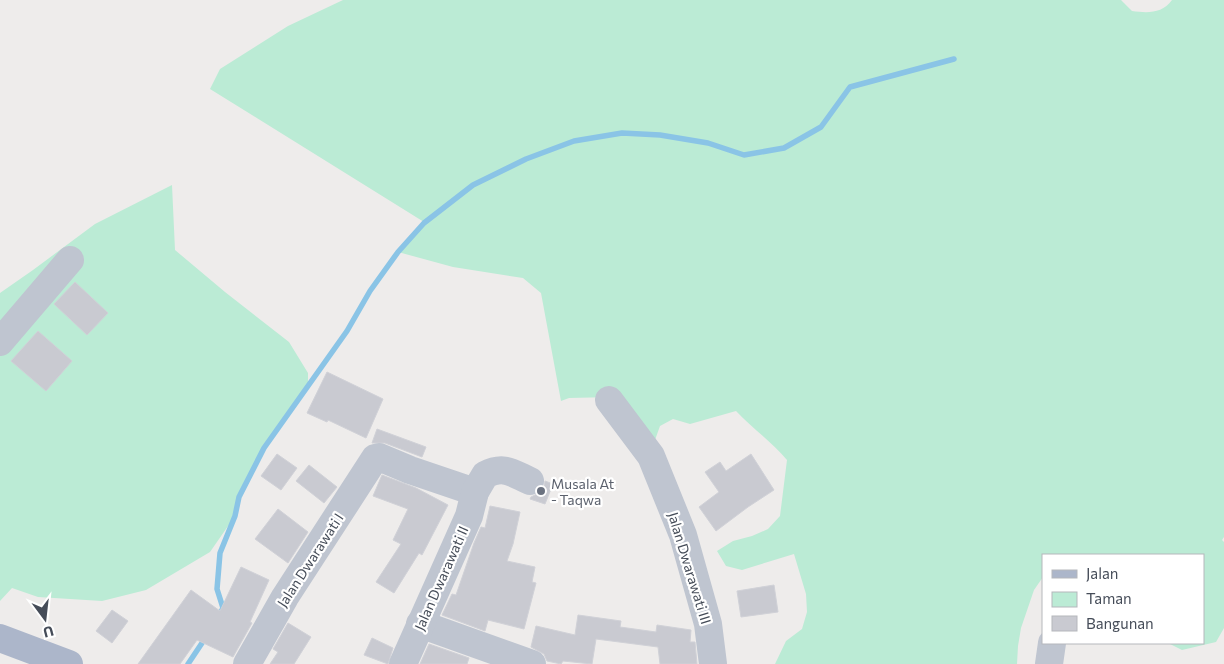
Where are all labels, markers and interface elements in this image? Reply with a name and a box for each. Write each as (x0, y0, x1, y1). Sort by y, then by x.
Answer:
place label: Musala At - Taqwa (551, 475, 615, 508)
marker: Musala At - Taqwa (535, 485, 547, 497)
street label: Jalan Dwarawati I (273, 510, 347, 610)
street label: Jalan Dwarawati III (665, 510, 715, 626)
street label: Jalan Dwarawati II (410, 523, 472, 633)
legend (1042, 554, 1204, 644)
text: Jalan (1086, 564, 1118, 582)
text: Taman (1086, 589, 1132, 607)
north arrow (20, 594, 70, 644)
text: Bangunan (1086, 614, 1154, 632)
text: U (41, 623, 56, 642)

